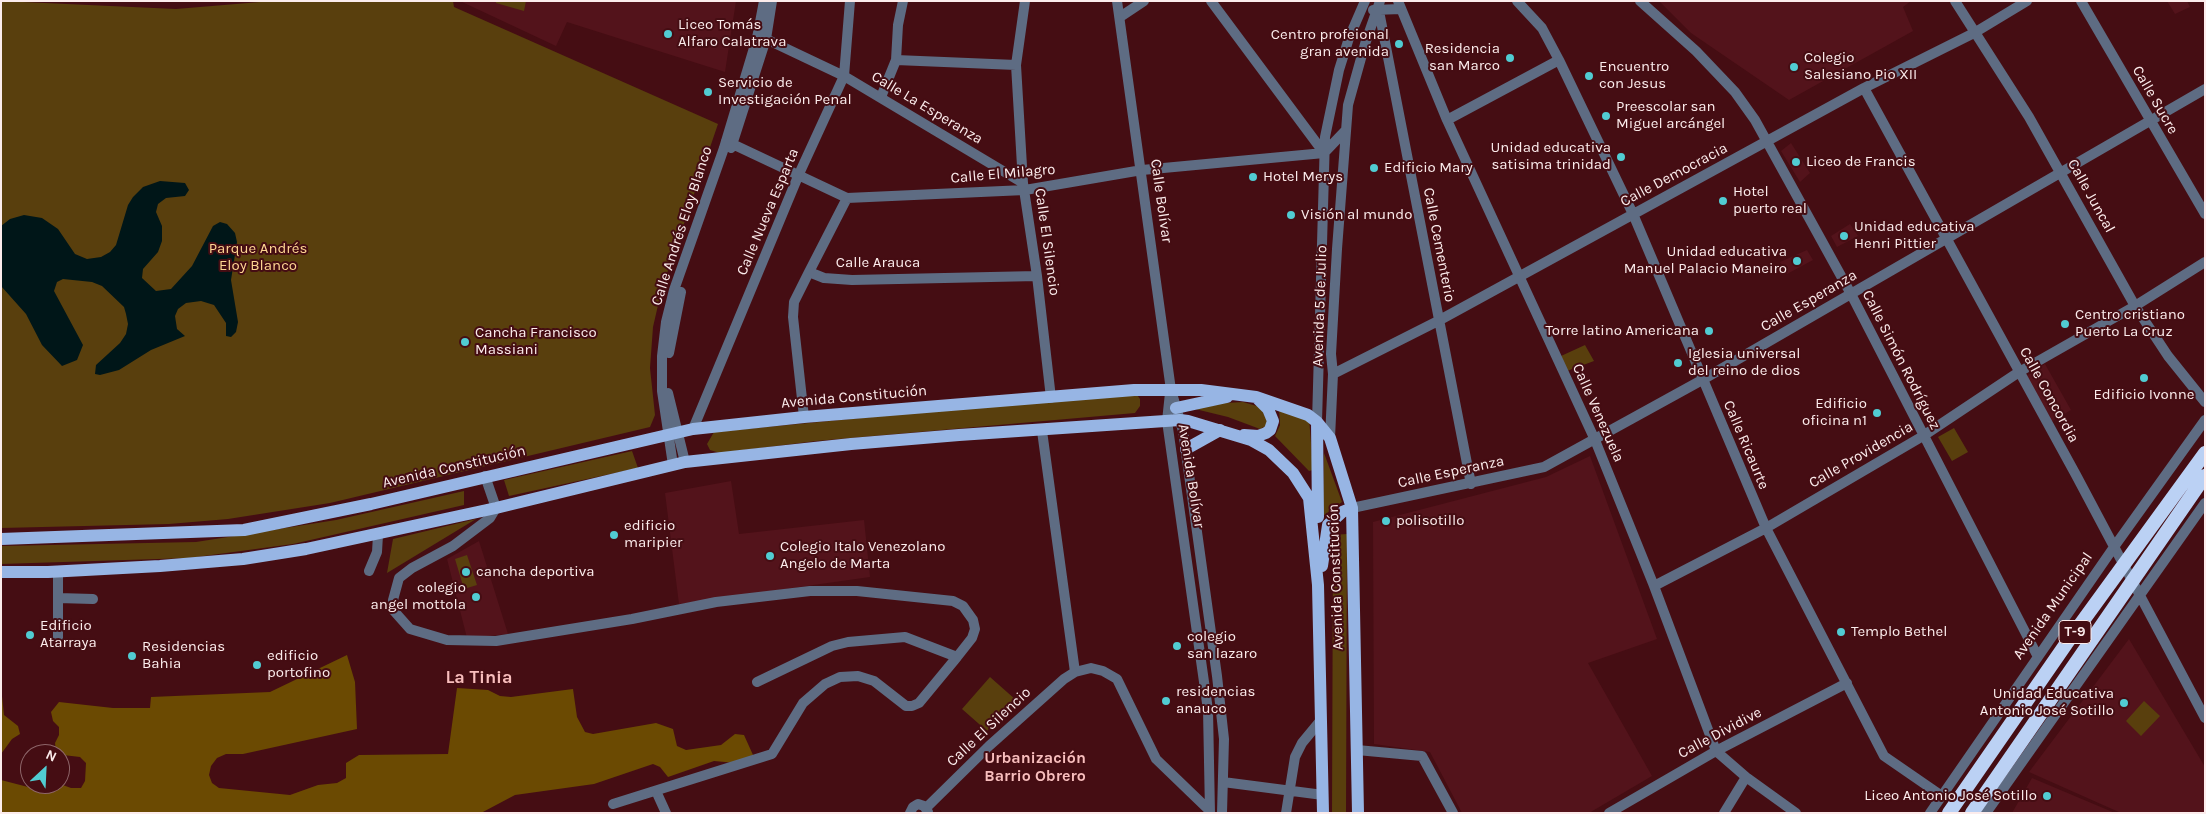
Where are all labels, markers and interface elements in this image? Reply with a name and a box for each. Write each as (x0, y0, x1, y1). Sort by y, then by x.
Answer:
place label: Liceo Tomás Alfaro Calatrava (678, 16, 786, 51)
place label: Centro profeional gran avenida (1271, 26, 1389, 61)
marker: Liceo Tomás Alfaro Calatrava (662, 28, 674, 40)
marker: Centro profeional gran avenida (1393, 38, 1405, 50)
place label: Residencia san Marco (1425, 40, 1500, 75)
place label: Colegio Salesiano Pio XII (1804, 49, 1917, 84)
marker: Residencia san Marco (1504, 52, 1516, 64)
place label: Encuentro con Jesus (1599, 58, 1669, 93)
marker: Colegio Salesiano Pio XII (1788, 61, 1800, 73)
street label: Calle Sucre (2128, 63, 2182, 137)
street label: Calle La Esperanza (868, 68, 986, 148)
marker: Encuentro con Jesus (1583, 70, 1595, 82)
place label: Servicio de Investigación Penal (718, 74, 852, 109)
marker: Servicio de Investigación Penal (702, 86, 714, 98)
place label: Preescolar san Miguel arcángel (1616, 98, 1725, 133)
marker: Preescolar san Miguel arcángel (1600, 110, 1612, 122)
place label: Unidad educativa satisima trinidad (1491, 139, 1611, 174)
street label: Calle Democracia (1617, 139, 1731, 211)
street label: Calle Andrés Eloy Blanco (648, 144, 716, 308)
street label: Calle Nueva Esparta (733, 146, 803, 278)
marker: Unidad educativa satisima trinidad (1615, 151, 1627, 163)
place label: Liceo de Francis (1806, 153, 1916, 171)
marker: Liceo de Francis (1790, 156, 1802, 168)
street label: Calle Juncal (2063, 156, 2119, 236)
street label: Calle Bolívar (1146, 158, 1176, 244)
place label: Edificio Mary (1384, 159, 1473, 177)
street label: Calle El Milagro (950, 160, 1056, 188)
marker: Edificio Mary (1368, 162, 1380, 174)
place label: Hotel Merys (1263, 168, 1343, 186)
marker: Hotel Merys (1247, 171, 1259, 183)
place label: Hotel puerto real (1733, 183, 1807, 218)
street label: Calle Cementerio (1419, 186, 1459, 304)
street label: Calle El Silencio (1031, 187, 1063, 297)
marker: Hotel puerto real (1717, 195, 1729, 207)
place label: Visión al mundo (1301, 206, 1412, 224)
marker: Visión al mundo (1285, 209, 1297, 221)
place label: Unidad educativa Henri Pittier (1854, 218, 1974, 253)
marker: Unidad educativa Henri Pittier (1838, 230, 1850, 242)
park label: Parque Andrés Eloy Blanco (209, 240, 307, 275)
place label: Unidad educativa Manuel Palacio Maneiro (1624, 243, 1787, 278)
street label: Avenida 5 de Julio (1309, 245, 1331, 367)
street label: Calle Arauca (836, 254, 920, 272)
marker: Unidad educativa Manuel Palacio Maneiro (1791, 255, 1803, 267)
street label: Calle Esperanza (1758, 266, 1860, 336)
street label: Calle Simón Rodríguez (1858, 287, 1944, 433)
place label: Centro cristiano Puerto La Cruz (2075, 306, 2185, 341)
marker: Centro cristiano Puerto La Cruz (2059, 318, 2071, 330)
place label: Torre latino Americana (1545, 322, 1699, 340)
place label: Cancha Francisco Massiani (475, 324, 597, 359)
marker: Torre latino Americana (1703, 325, 1715, 337)
marker: Cancha Francisco Massiani (459, 336, 471, 348)
street label: Calle Concordia (2015, 344, 2083, 446)
place label: Iglesia universal del reino de dios (1688, 345, 1800, 380)
marker: Iglesia universal del reino de dios (1672, 357, 1684, 369)
street label: Calle Venezuela (1568, 361, 1628, 465)
marker: Edificio Ivonne (2138, 372, 2150, 384)
street label: Avenida Constitución (780, 382, 928, 412)
place label: Edificio Ivonne (2093, 386, 2195, 404)
place label: Edificio oficina n1 (1802, 395, 1867, 430)
street label: Calle Ricaurte (1719, 398, 1773, 492)
marker: Edificio oficina n1 (1871, 407, 1883, 419)
street label: Calle Providencia (1806, 418, 1916, 492)
street label: Avenida Bolívar (1174, 423, 1208, 529)
street label: Avenida Constitución (381, 442, 527, 492)
street label: Calle Esperanza (1396, 452, 1506, 492)
street label: Avenida Constitución (1324, 504, 1348, 650)
place label: polisotillo (1396, 512, 1464, 530)
marker: polisotillo (1380, 515, 1392, 527)
place label: edificio maripier (624, 517, 683, 552)
marker: edificio maripier (608, 529, 620, 541)
place label: Colegio Italo Venezolano Angelo de Marta (780, 538, 945, 573)
street label: Avenida Municipal (2009, 549, 2097, 663)
marker: Colegio Italo Venezolano Angelo de Marta (764, 550, 776, 562)
place label: cancha deportiva (476, 563, 595, 581)
marker: cancha deportiva (460, 566, 472, 578)
place label: colegio angel mottola (371, 579, 466, 614)
marker: colegio angel mottola (470, 591, 482, 603)
place label: Edificio Atarraya (40, 617, 97, 652)
road number: T-9 (2059, 620, 2091, 644)
place label: Templo Bethel (1851, 623, 1947, 641)
marker: Templo Bethel (1835, 626, 1847, 638)
place label: colegio san lazaro (1187, 628, 1257, 663)
marker: Edificio Atarraya (24, 629, 36, 641)
place label: Residencias Bahia (142, 638, 225, 673)
marker: colegio san lazaro (1171, 640, 1183, 652)
place label: edificio portofino (267, 647, 330, 682)
marker: Residencias Bahia (126, 650, 138, 662)
marker: edificio portofino (251, 659, 263, 671)
district label: La Tinia (445, 667, 513, 689)
place label: residencias anauco (1176, 683, 1255, 718)
street label: Calle El Silencio (943, 684, 1035, 770)
place label: Unidad Educativa Antonio José Sotillo (1980, 685, 2114, 720)
marker: residencias anauco (1160, 695, 1172, 707)
marker: Unidad Educativa Antonio José Sotillo (2118, 697, 2130, 709)
street label: Calle Dividive (1675, 703, 1765, 763)
north arrow (20, 744, 70, 794)
text: N (43, 746, 59, 766)
district label: Urbanización Barrio Obrero (984, 748, 1086, 786)
place label: Liceo Antonio José Sotillo (1864, 787, 2037, 805)
marker: Liceo Antonio José Sotillo (2041, 790, 2053, 802)

